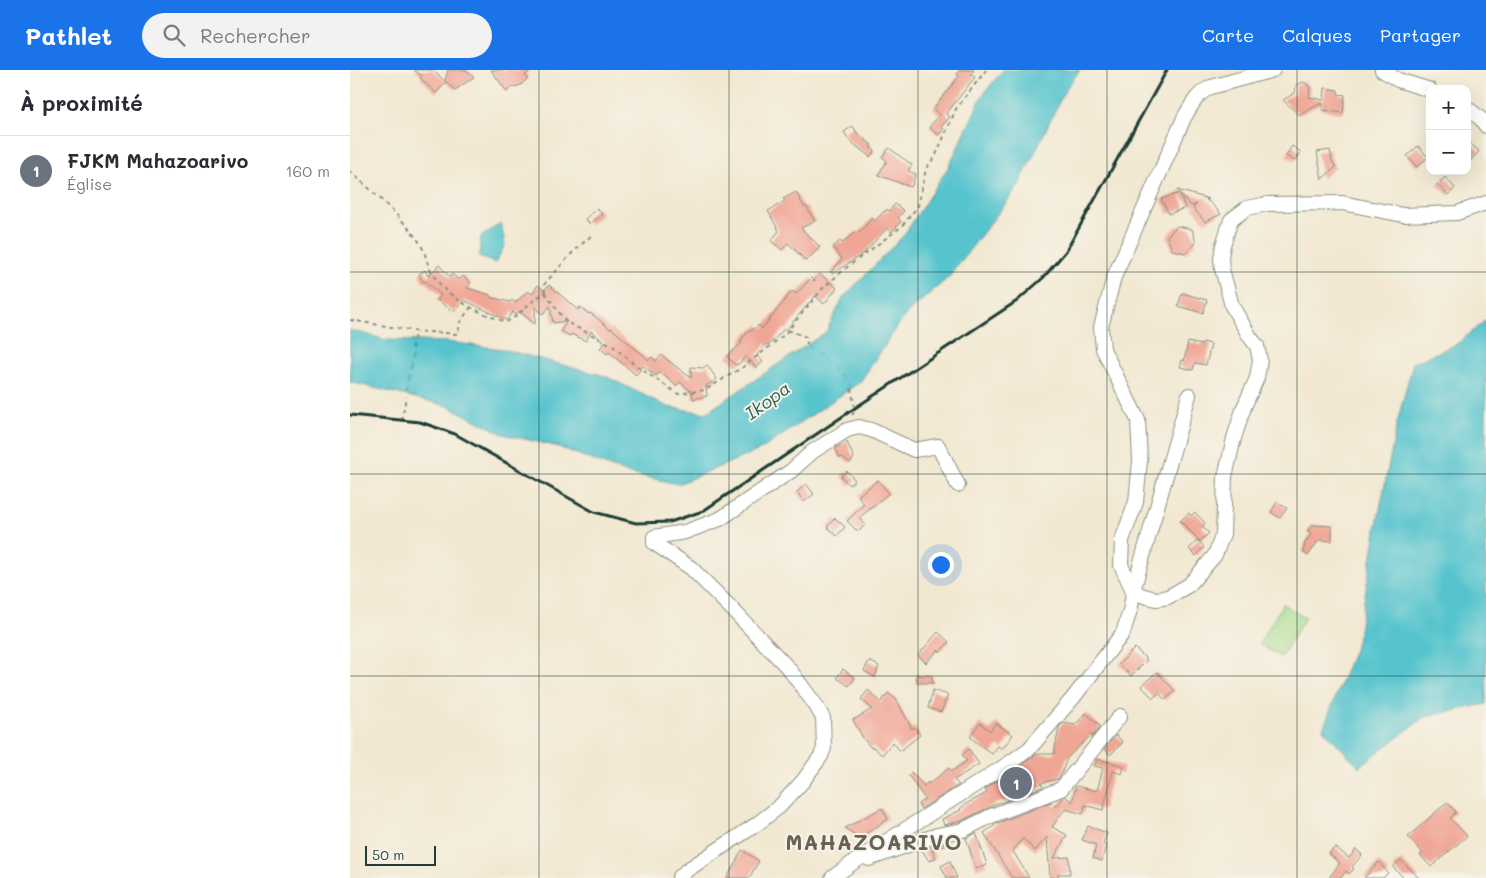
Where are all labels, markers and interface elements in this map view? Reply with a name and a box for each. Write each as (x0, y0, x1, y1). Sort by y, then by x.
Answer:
search box (142, 13, 492, 58)
text: Pathlet (25, 20, 112, 51)
icon: search (160, 21, 188, 49)
text: Rechercher (200, 23, 311, 48)
text: Carte (1202, 23, 1254, 47)
text: Calques (1282, 23, 1352, 47)
text: Partager (1380, 23, 1461, 47)
map controls (1426, 85, 1471, 175)
button: + (1426, 85, 1471, 130)
text: À proximité (20, 89, 143, 116)
button: − (1426, 130, 1471, 175)
text: FJKM Mahazoarivo (67, 148, 248, 173)
text: 1 (32, 160, 40, 181)
text: 160 m (285, 160, 330, 181)
text: Église (67, 173, 112, 194)
water label: Ikopa (740, 376, 795, 425)
your location (928, 552, 954, 578)
pin: 1 (1000, 764, 1032, 802)
district label: MAHAZOARIVO (786, 828, 962, 855)
scale bar (365, 843, 436, 866)
text: 50 m (372, 845, 404, 864)

